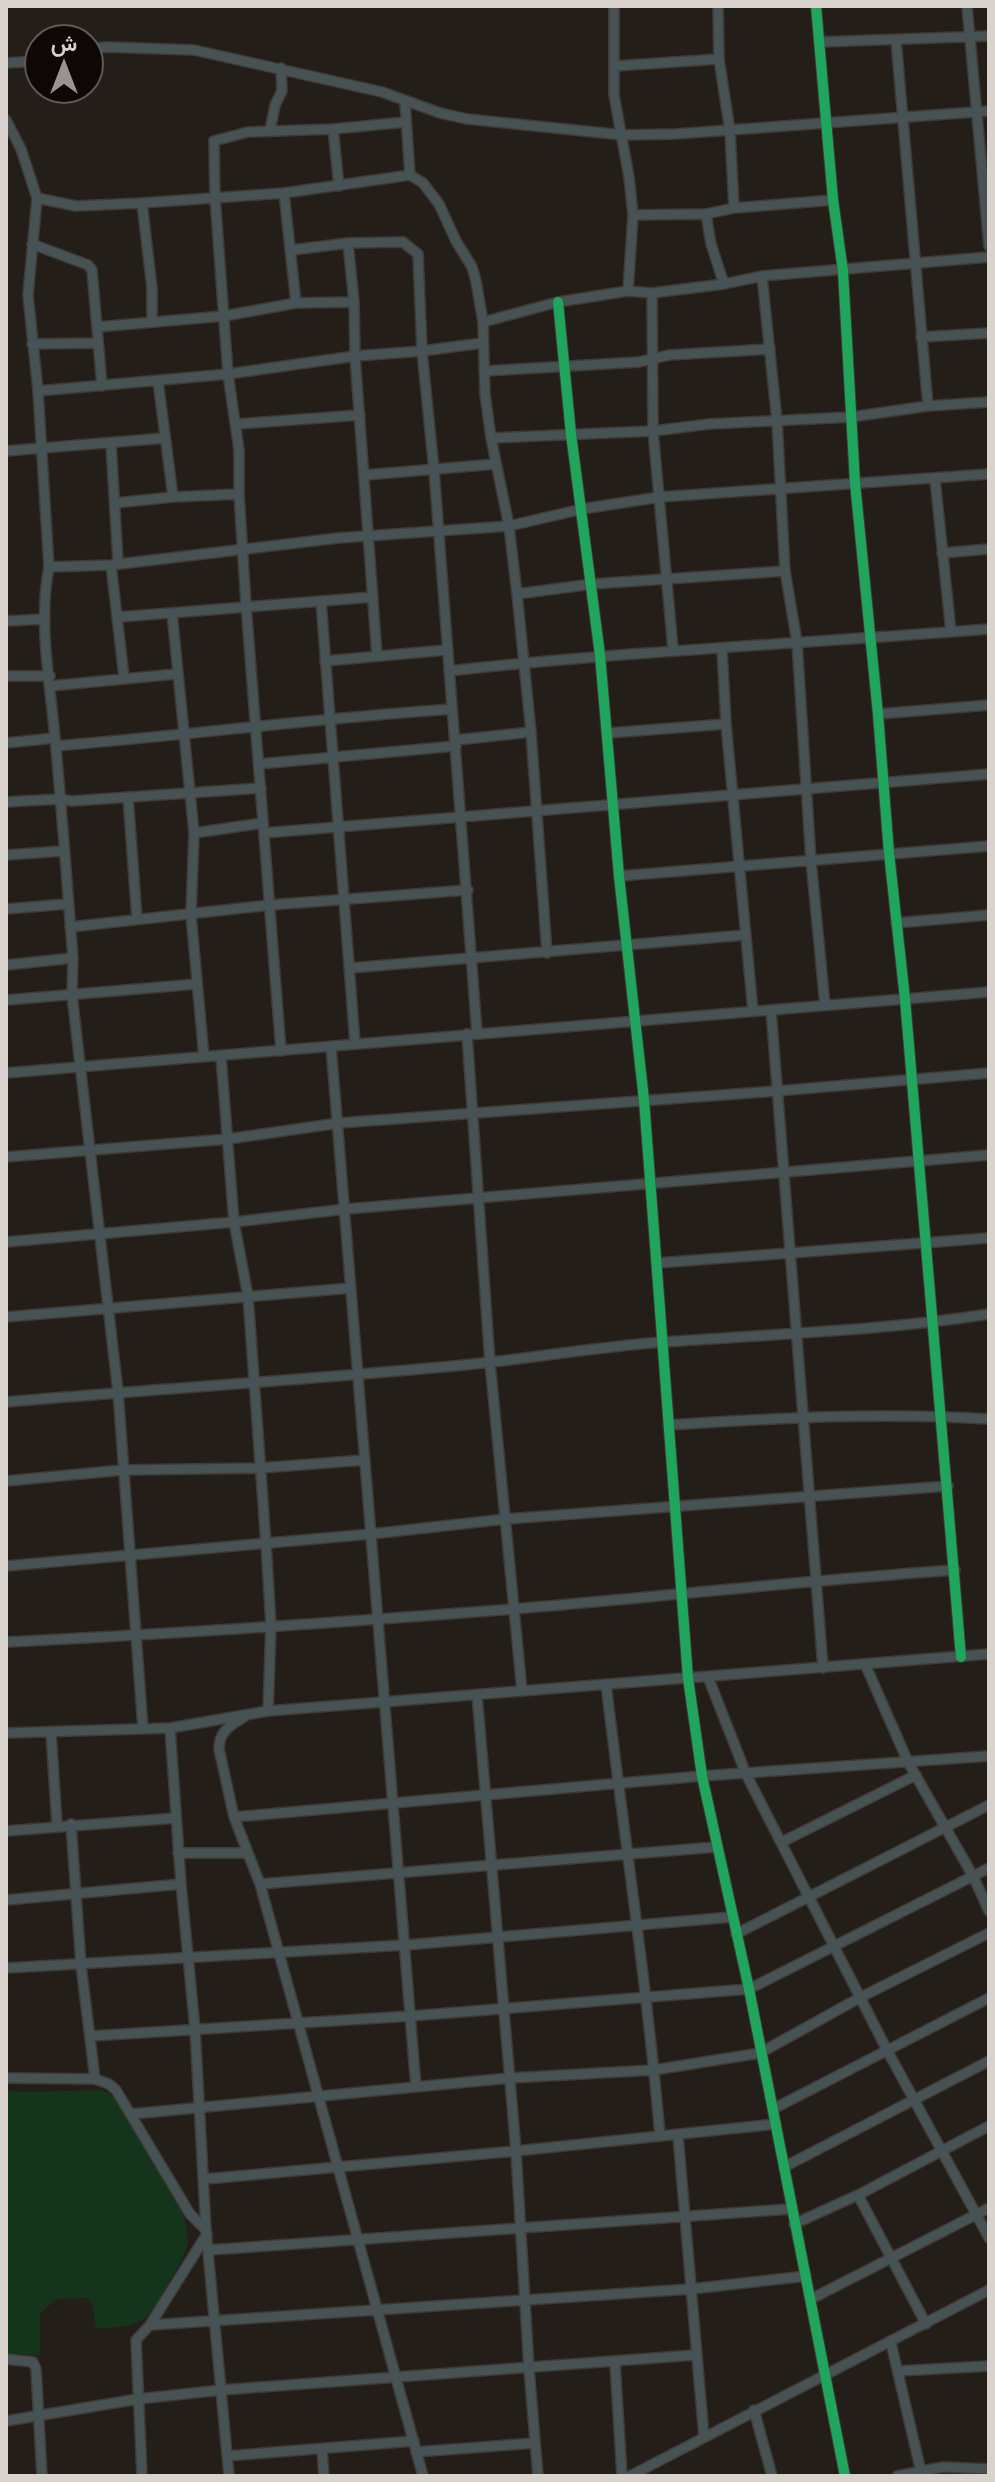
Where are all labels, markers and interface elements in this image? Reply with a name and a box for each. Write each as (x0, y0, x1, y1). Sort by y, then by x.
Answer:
north arrow (24, 24, 104, 104)
text: ش (51, 29, 77, 55)

